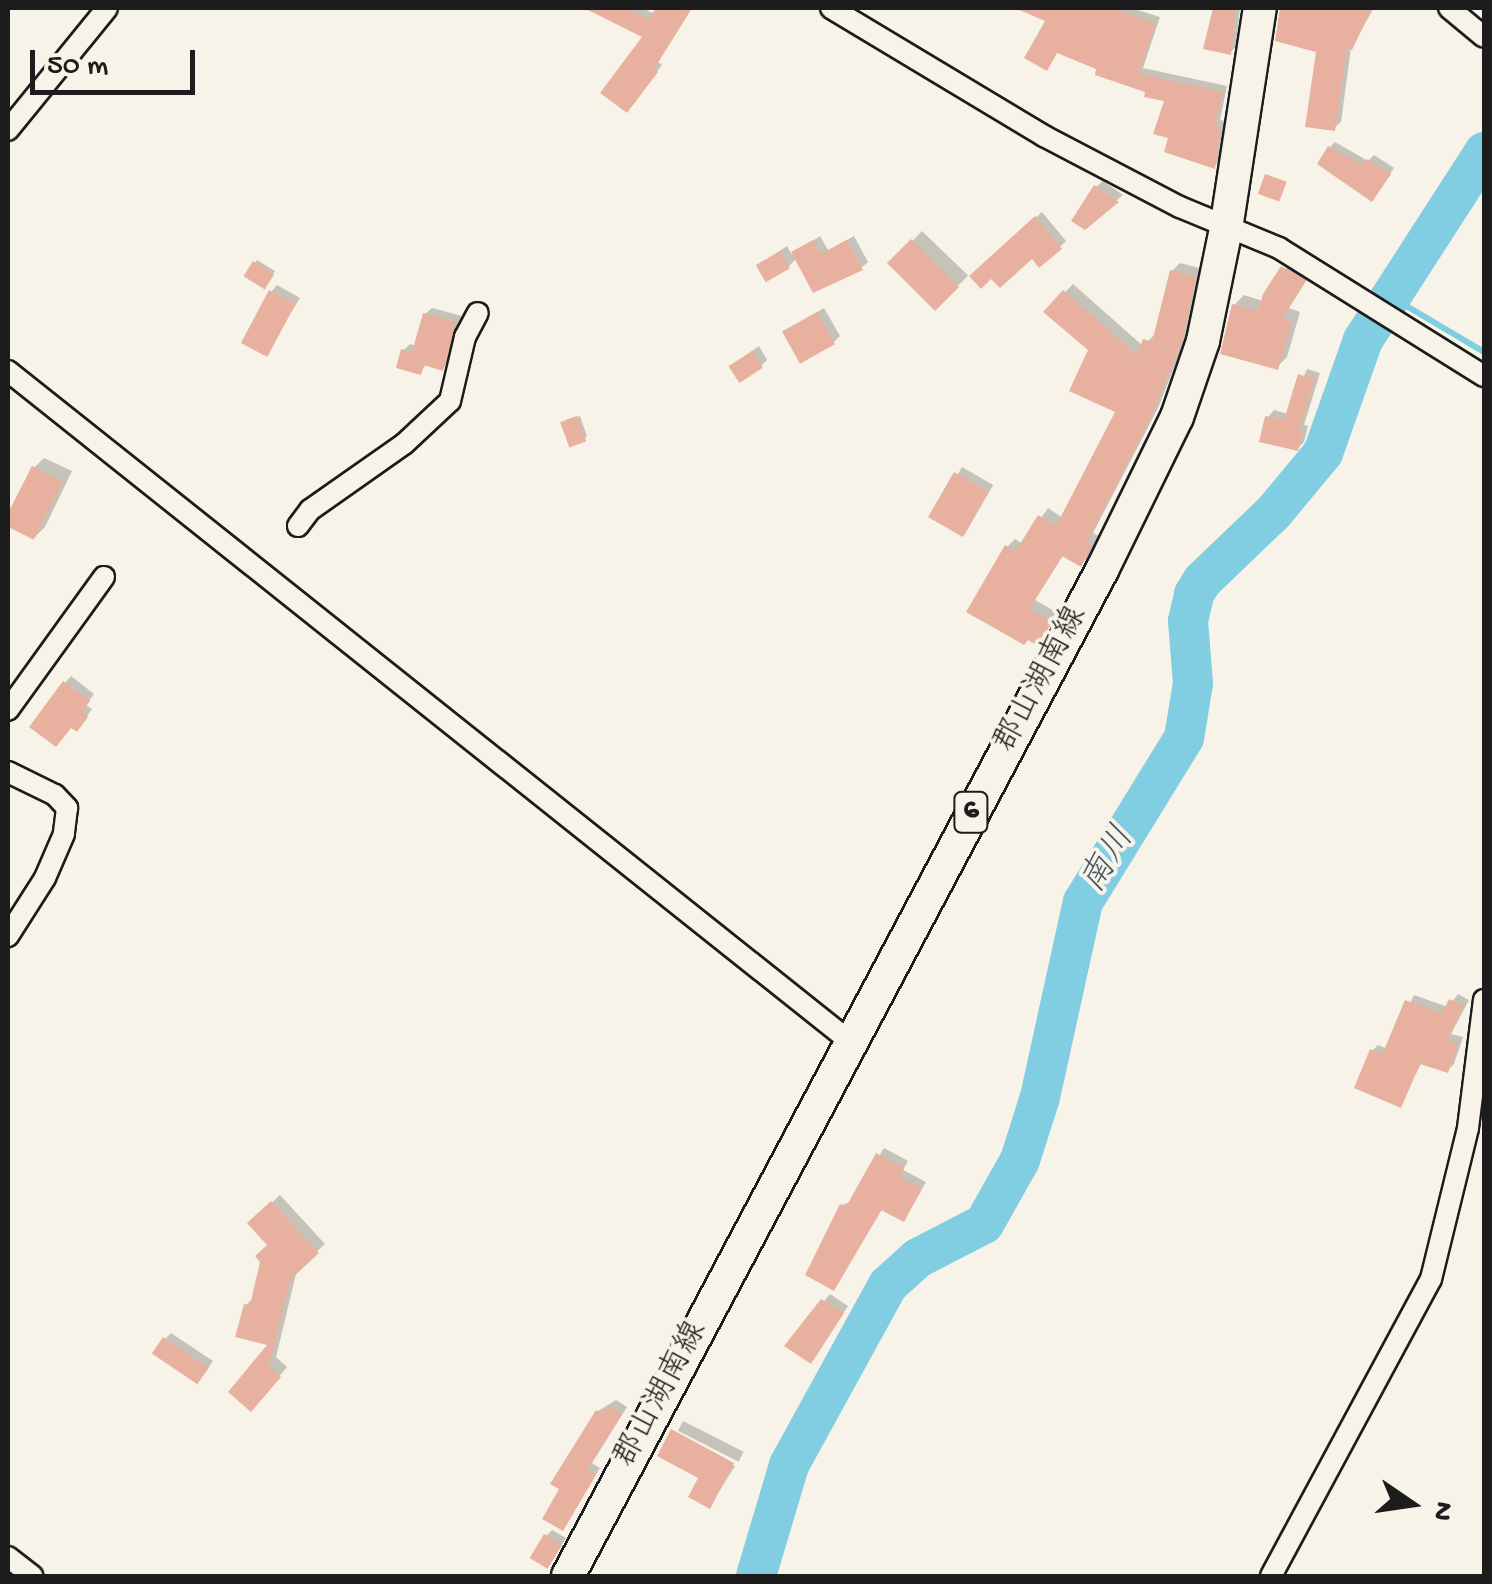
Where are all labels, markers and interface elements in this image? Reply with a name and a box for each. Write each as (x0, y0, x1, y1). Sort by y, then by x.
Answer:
scale bar (35, 30, 200, 92)
text: 50 m (47, 50, 108, 85)
street label: 郡山湖南線 (987, 600, 1097, 760)
road number: 6 (951, 787, 991, 837)
water label: 南川 (1074, 820, 1146, 902)
street label: 郡山湖南線 (607, 1315, 717, 1475)
north arrow (1362, 1454, 1462, 1554)
text: N (1424, 1498, 1460, 1523)

